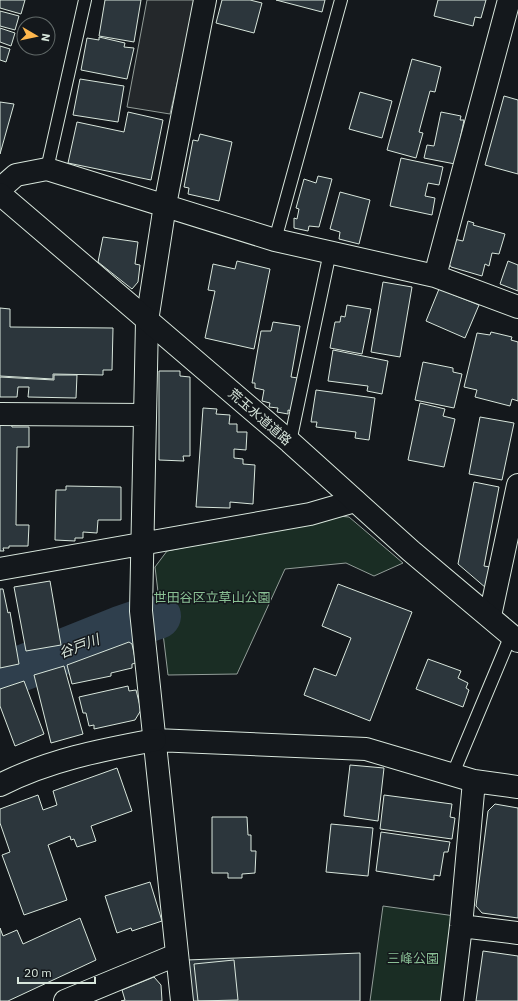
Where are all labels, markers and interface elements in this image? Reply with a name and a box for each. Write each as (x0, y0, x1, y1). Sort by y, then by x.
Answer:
north arrow (16, 16, 56, 56)
text: N (38, 33, 53, 43)
street label: 荒玉水道道路 (225, 385, 295, 449)
park label: 世田谷区立草山公園 (153, 589, 271, 606)
water label: 谷戸川 (56, 629, 104, 662)
park label: 三峰公園 (387, 950, 439, 967)
scale bar (18, 959, 95, 985)
text: 20 m (24, 965, 52, 980)

